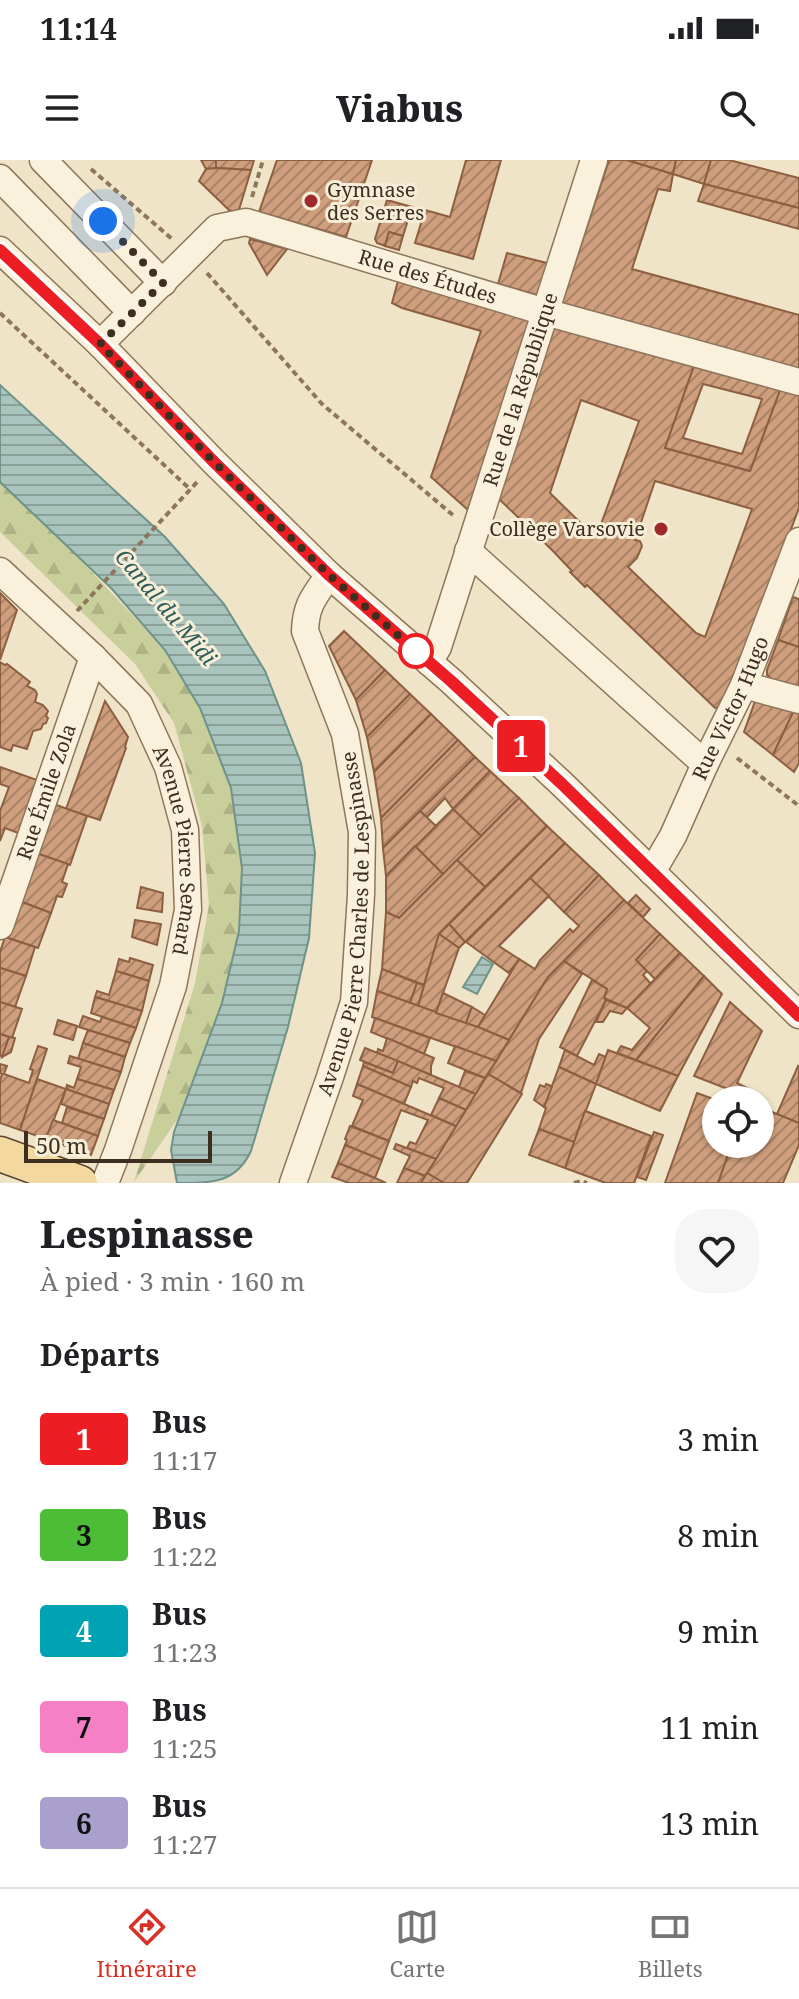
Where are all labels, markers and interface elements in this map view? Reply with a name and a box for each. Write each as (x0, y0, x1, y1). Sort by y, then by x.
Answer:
text: 11:14 (40, 8, 117, 49)
text: Viabus (336, 84, 463, 133)
icon: menu (40, 86, 84, 130)
icon: search (715, 86, 759, 130)
place label: Gymnase des Serres (327, 176, 424, 226)
marker: Gymnase des Serres (302, 192, 320, 210)
your location (83, 201, 123, 241)
street label: Rue des Études (355, 243, 500, 310)
street label: Rue de la République (476, 289, 564, 490)
place label: Collège Varsovie (489, 515, 645, 542)
marker: Collège Varsovie (652, 520, 670, 538)
water label: Canal du Midi (109, 542, 224, 671)
street label: Rue Victor Hugo (686, 632, 774, 784)
unlabelled marker (399, 634, 433, 668)
street label: Rue Émile Zola (10, 720, 82, 863)
line badge: 1 (495, 720, 547, 772)
text: 1 (513, 727, 529, 765)
street label: Avenue Pierre Semard (147, 740, 203, 958)
street label: Avenue Pierre Charles de Lespinasse (311, 749, 375, 1099)
map controls (702, 1086, 774, 1158)
button: locate (702, 1086, 774, 1158)
scale bar (24, 1127, 212, 1163)
text: 50 m (36, 1130, 87, 1160)
text: Lespinasse (40, 1207, 254, 1259)
button: heart (675, 1209, 759, 1293)
text: À pied · 3 min · 160 m (40, 1263, 305, 1299)
text: Départs (40, 1334, 160, 1375)
text: Bus (152, 1401, 207, 1442)
text: 3 min (677, 1419, 759, 1460)
text: 1 (76, 1420, 92, 1458)
text: 11:17 (152, 1442, 218, 1478)
text: Bus (152, 1497, 207, 1538)
text: 8 min (677, 1515, 759, 1556)
text: 3 (76, 1516, 92, 1554)
text: 11:22 (152, 1538, 218, 1574)
text: Bus (152, 1593, 207, 1634)
text: 9 min (677, 1611, 759, 1652)
text: 4 (76, 1612, 92, 1650)
text: 11:23 (152, 1634, 218, 1670)
text: Bus (152, 1689, 207, 1730)
text: 11 min (660, 1707, 759, 1748)
text: 7 (76, 1708, 92, 1746)
text: 11:25 (152, 1730, 218, 1766)
text: Bus (152, 1785, 207, 1826)
text: 13 min (660, 1803, 759, 1844)
text: 6 (76, 1804, 92, 1842)
text: 11:27 (152, 1826, 218, 1862)
tab: Itinéraire (96, 1905, 197, 1983)
tab: Carte (390, 1905, 445, 1983)
tab: Billets (638, 1905, 703, 1983)

